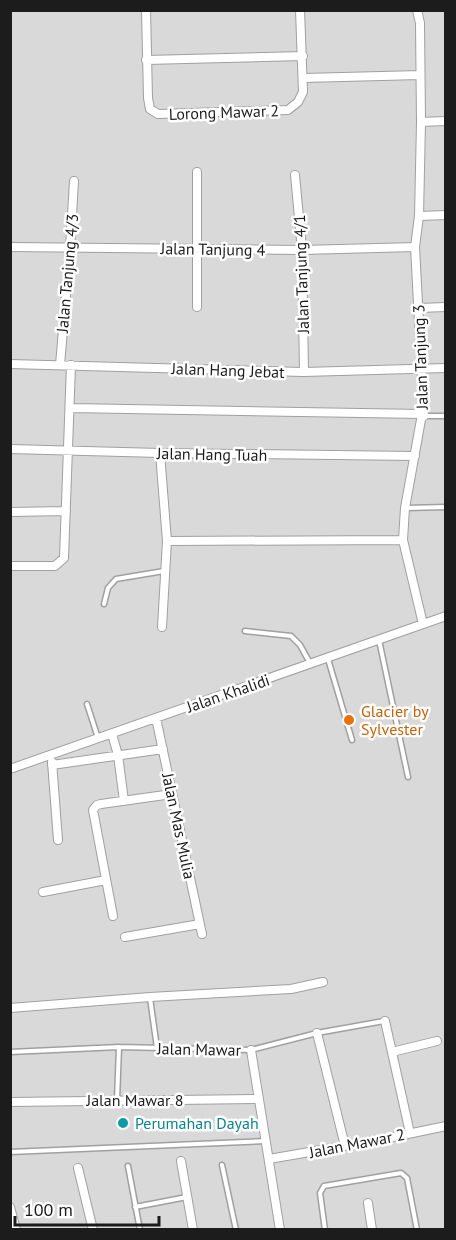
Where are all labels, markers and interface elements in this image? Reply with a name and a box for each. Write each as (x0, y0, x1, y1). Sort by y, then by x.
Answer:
street label: Lorong Mawar 2 (169, 100, 279, 124)
street label: Jalan Tanjung 4/3 (52, 213, 82, 334)
street label: Jalan Tanjung 4/1 (289, 214, 313, 335)
street label: Jalan Tanjung 4 (159, 238, 266, 260)
street label: Jalan Tanjung 3 (408, 304, 432, 411)
street label: Jalan Hang Jebat (170, 358, 286, 382)
street label: Jalan Hang Tuah (156, 443, 267, 465)
street label: Jalan Khalidi (183, 669, 272, 717)
place label: Glacier by Sylvester (361, 701, 429, 739)
marker: Glacier by Sylvester (342, 713, 356, 727)
street label: Jalan Mas Mulia (158, 770, 200, 881)
street label: Jalan Mawar (156, 1038, 242, 1060)
street label: Jalan Mawar 8 (86, 1090, 183, 1110)
place label: Perumahan Dayah (135, 1113, 259, 1133)
marker: Perumahan Dayah (116, 1116, 130, 1130)
street label: Jalan Mawar 2 (307, 1124, 406, 1162)
scale bar (15, 1189, 159, 1227)
text: 100 m (24, 1198, 73, 1221)

